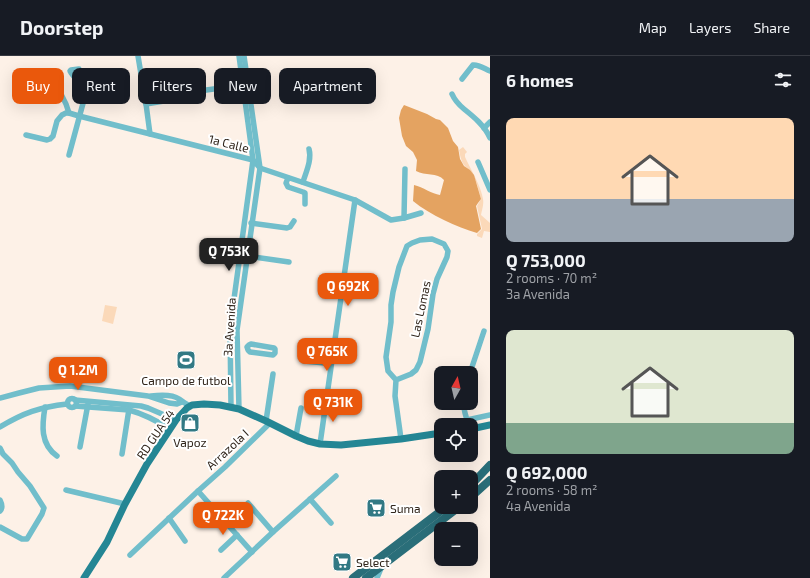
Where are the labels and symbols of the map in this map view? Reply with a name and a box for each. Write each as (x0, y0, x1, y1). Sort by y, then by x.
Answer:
street label: 1a Calle (207, 131, 251, 155)
pin: Q 753K (196, 238, 262, 272)
pin: Q 692K (315, 273, 381, 307)
street label: Las Lomas (407, 279, 433, 339)
street label: 3a Avenida (220, 297, 238, 357)
pin: Q 765K (294, 338, 360, 372)
sports icon: Campo de futbol (175, 349, 197, 371)
pin: Q 1.2M (45, 357, 111, 391)
north arrow (434, 366, 478, 410)
place label: Campo de futbol (141, 373, 231, 387)
pin: Q 731K (300, 389, 366, 423)
street label: RD GUA 54 (133, 406, 177, 462)
shop icon: Vapoz (179, 412, 201, 434)
street label: Arrazola I (203, 426, 251, 472)
place label: Vapoz (173, 435, 207, 449)
supermarket icon: Suma (365, 497, 387, 519)
place label: Suma (390, 501, 421, 515)
pin: Q 722K (190, 502, 256, 536)
supermarket icon: Select (331, 551, 353, 573)
place label: Select (356, 555, 390, 569)

